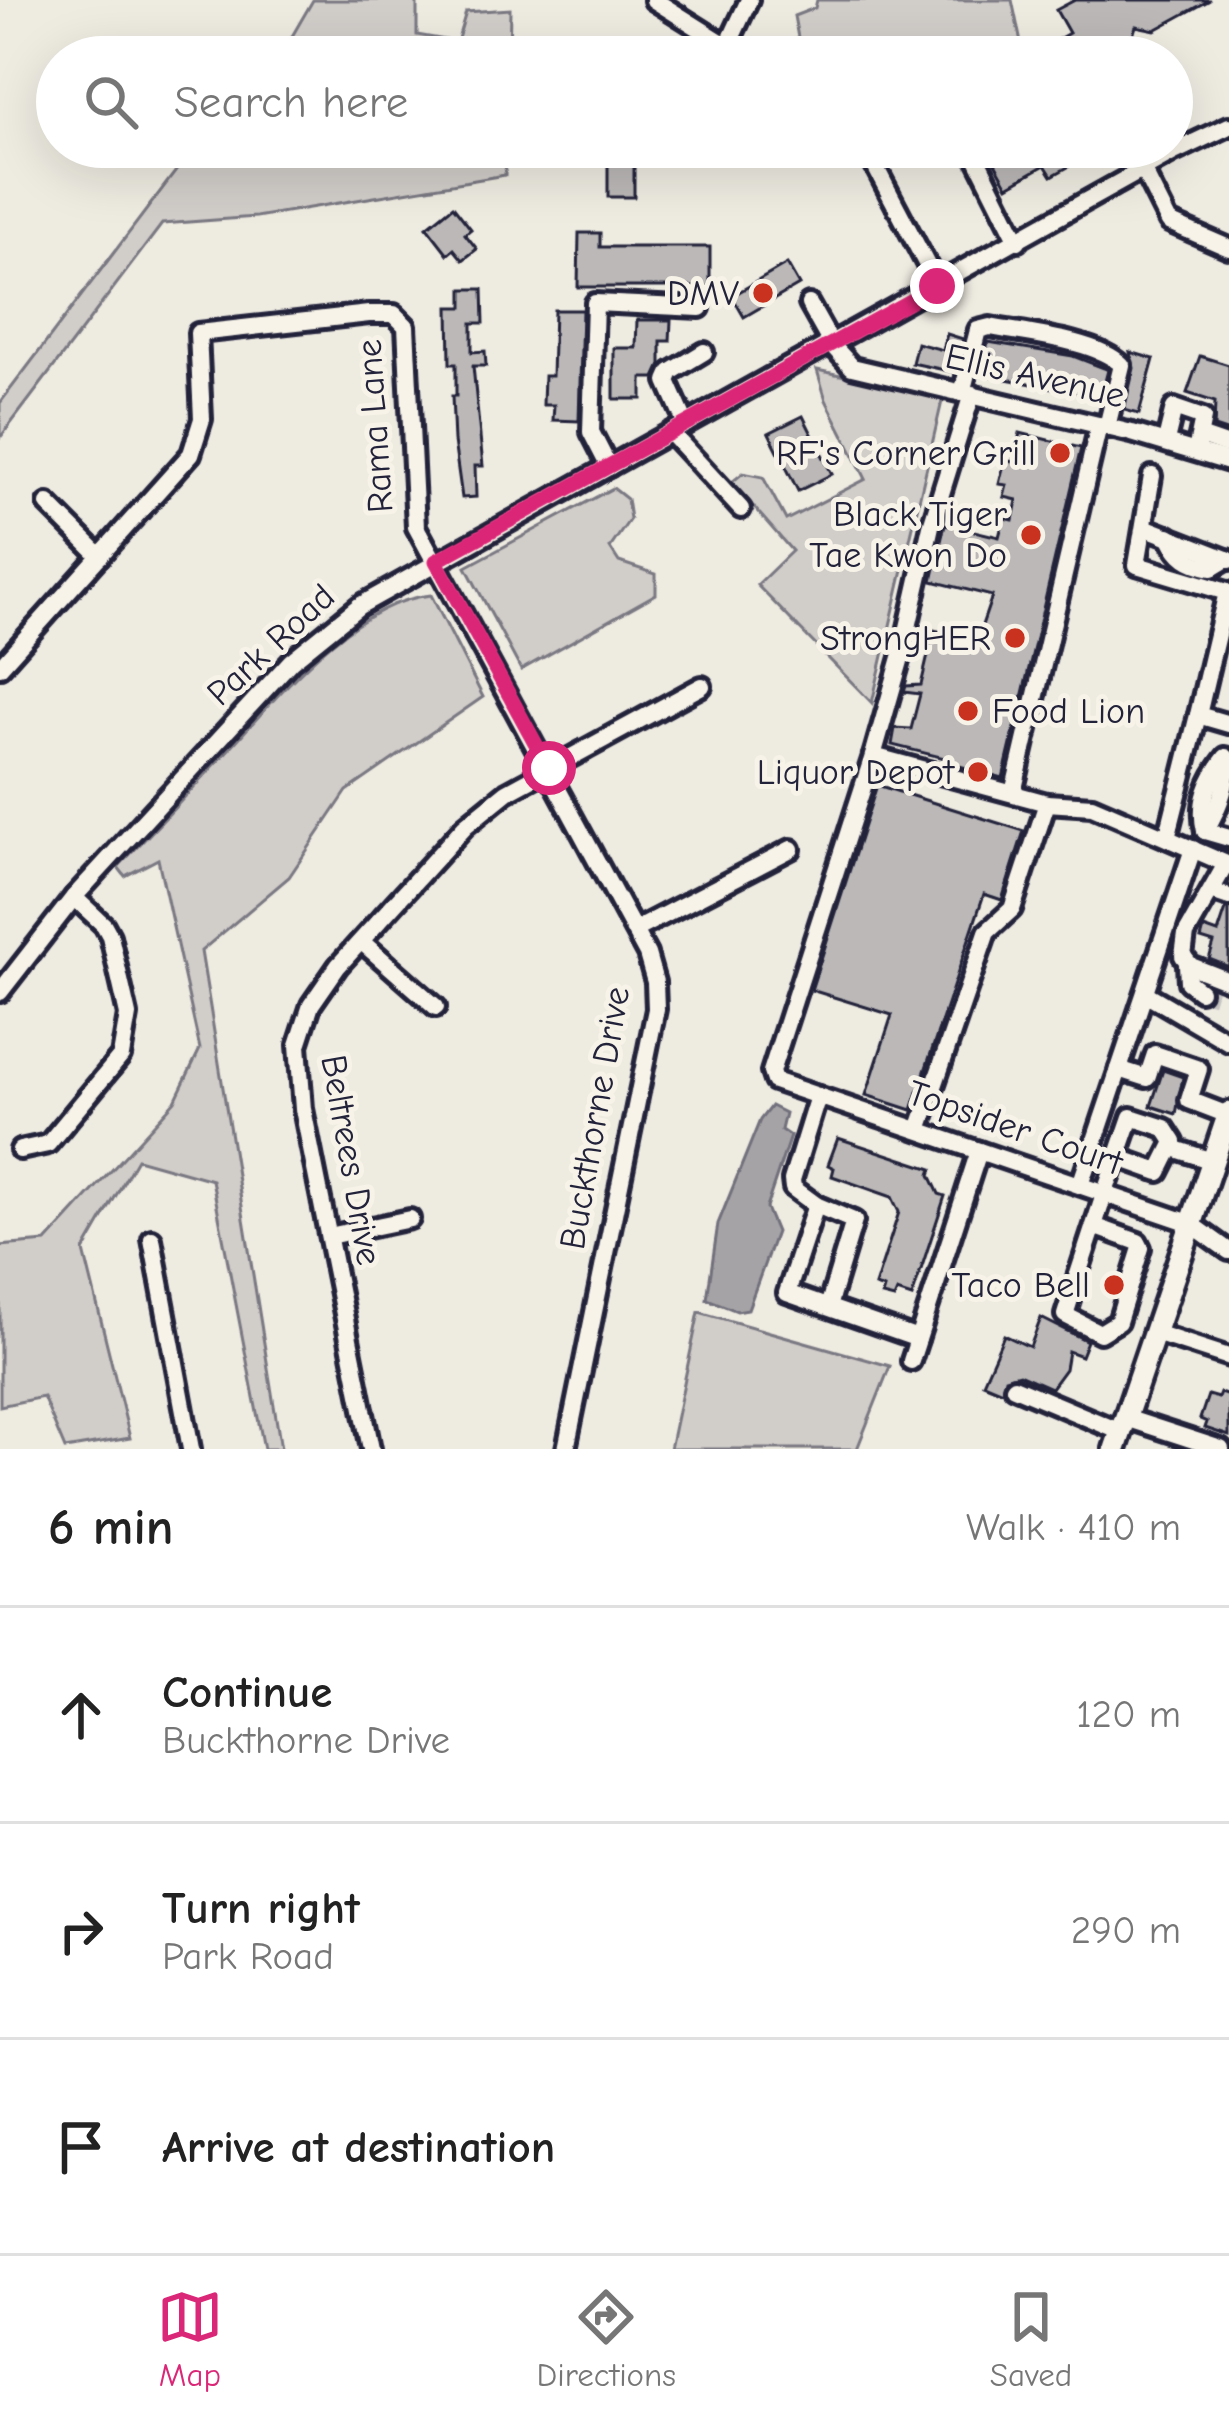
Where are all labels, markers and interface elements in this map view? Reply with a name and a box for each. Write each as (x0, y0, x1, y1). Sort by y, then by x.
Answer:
search box (36, 36, 1193, 168)
icon: search (78, 69, 144, 135)
text: Search here (174, 76, 408, 128)
route end (910, 259, 964, 313)
place label: DMV (667, 273, 740, 314)
marker: DMV (750, 280, 776, 306)
street label: Ellis Avenue (942, 336, 1128, 416)
street label: Rama Lane (348, 338, 402, 514)
place label: RF's Corner Grill (776, 433, 1036, 474)
marker: RF's Corner Grill (1047, 440, 1073, 466)
place label: Black Tiger Tae Kwon Do (809, 494, 1008, 576)
marker: Black Tiger Tae Kwon Do (1018, 522, 1044, 548)
street label: Park Road (199, 576, 343, 714)
place label: StrongHER (820, 618, 991, 659)
marker: StrongHER (1002, 625, 1028, 651)
place label: Food Lion (992, 691, 1145, 732)
marker: Food Lion (955, 698, 981, 724)
route start (522, 741, 576, 795)
place label: Liquor Depot (757, 752, 956, 793)
marker: Liquor Depot (965, 759, 991, 785)
street label: Buckthorne Drive (552, 984, 638, 1252)
street label: Beltrees Drive (312, 1052, 390, 1268)
street label: Topsider Court (902, 1072, 1129, 1184)
place label: Taco Bell (951, 1265, 1090, 1306)
marker: Taco Bell (1101, 1272, 1127, 1298)
text: 6 min (48, 1498, 174, 1557)
text: Walk · 410 m (966, 1505, 1181, 1550)
text: Continue (162, 1666, 332, 1718)
icon: ahead (48, 1682, 114, 1748)
text: 120 m (1076, 1692, 1181, 1737)
text: Buckthorne Drive (162, 1718, 450, 1763)
text: Turn right (162, 1882, 360, 1934)
icon: right (48, 1898, 114, 1964)
text: 290 m (1071, 1908, 1181, 1953)
text: Park Road (162, 1934, 334, 1979)
icon: arrive (48, 2114, 114, 2180)
text: Arrive at destination (162, 2121, 555, 2173)
tab: Map (157, 2284, 223, 2394)
tab: Directions (537, 2284, 676, 2394)
tab: Saved (990, 2284, 1072, 2394)

